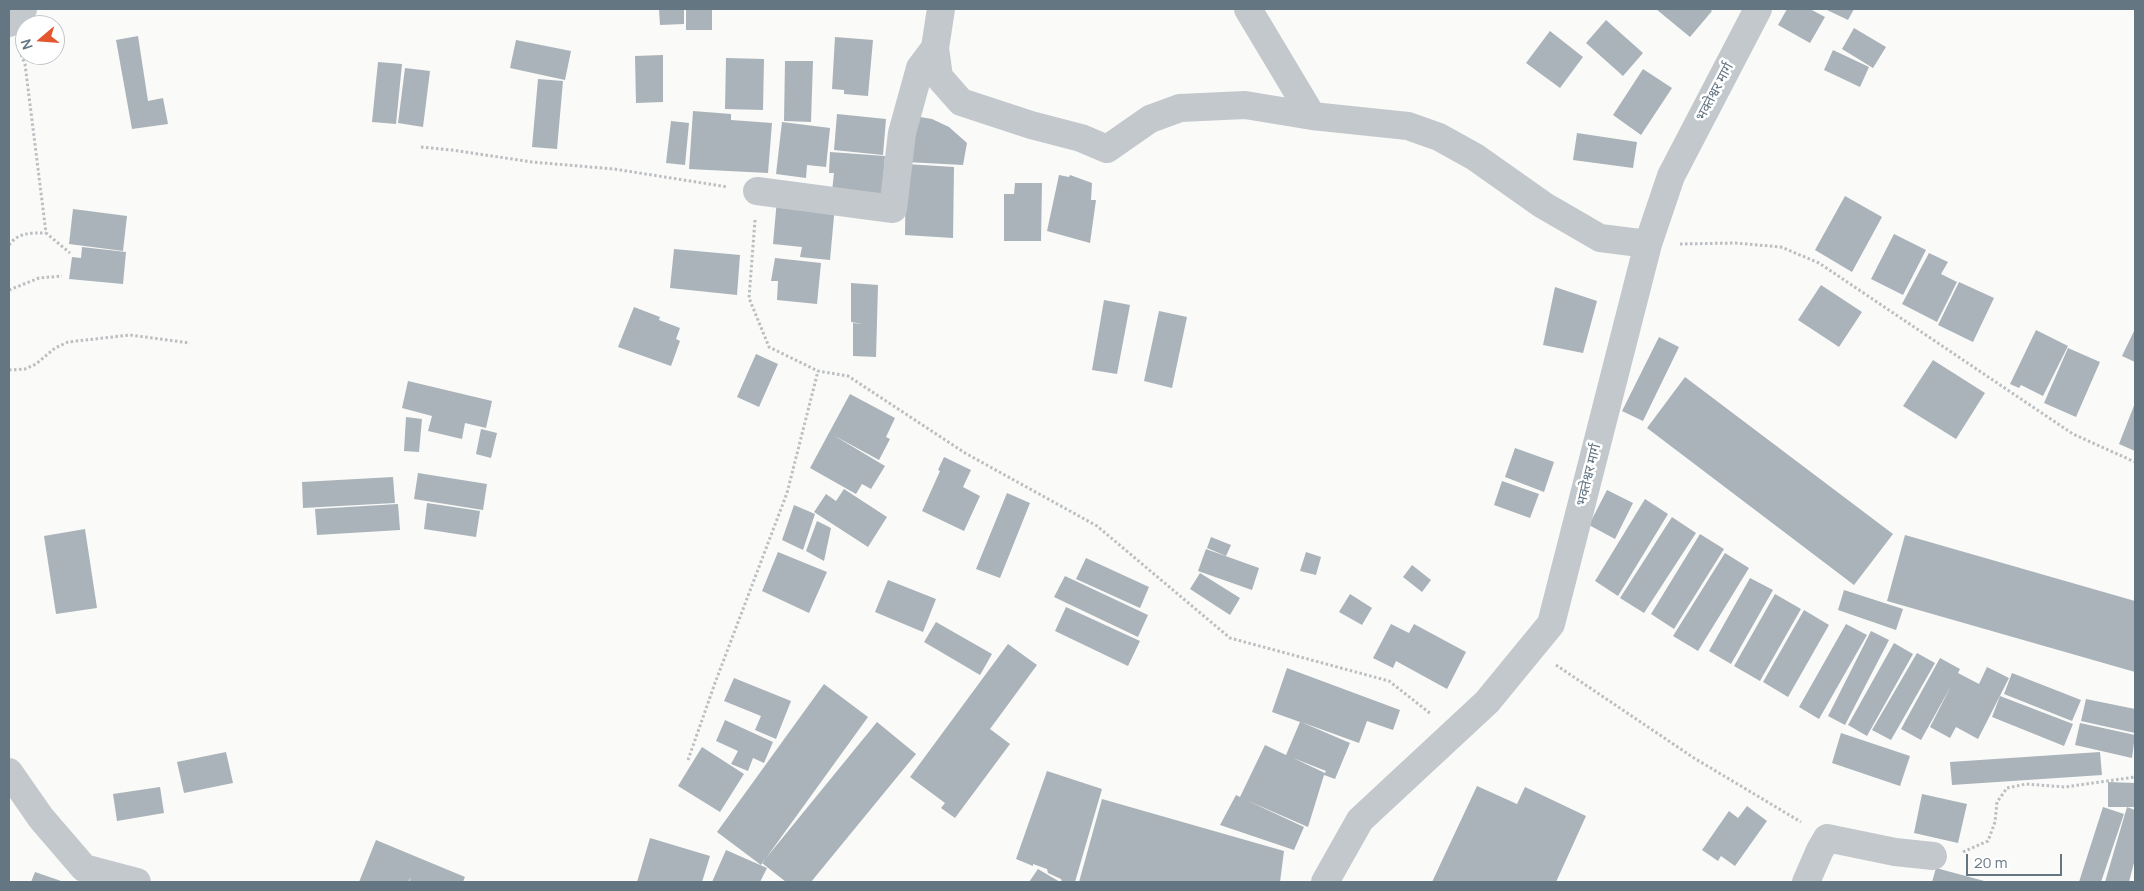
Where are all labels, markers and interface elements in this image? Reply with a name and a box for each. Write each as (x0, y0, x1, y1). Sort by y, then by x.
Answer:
north arrow (15, 15, 65, 65)
text: N (16, 37, 37, 52)
street label: भक्तेश्वर मार्ग (1693, 60, 1737, 124)
street label: भक्तेश्वर मार्ग (1573, 442, 1605, 508)
scale bar (1969, 844, 2065, 876)
text: 20 m (1974, 852, 2007, 873)

